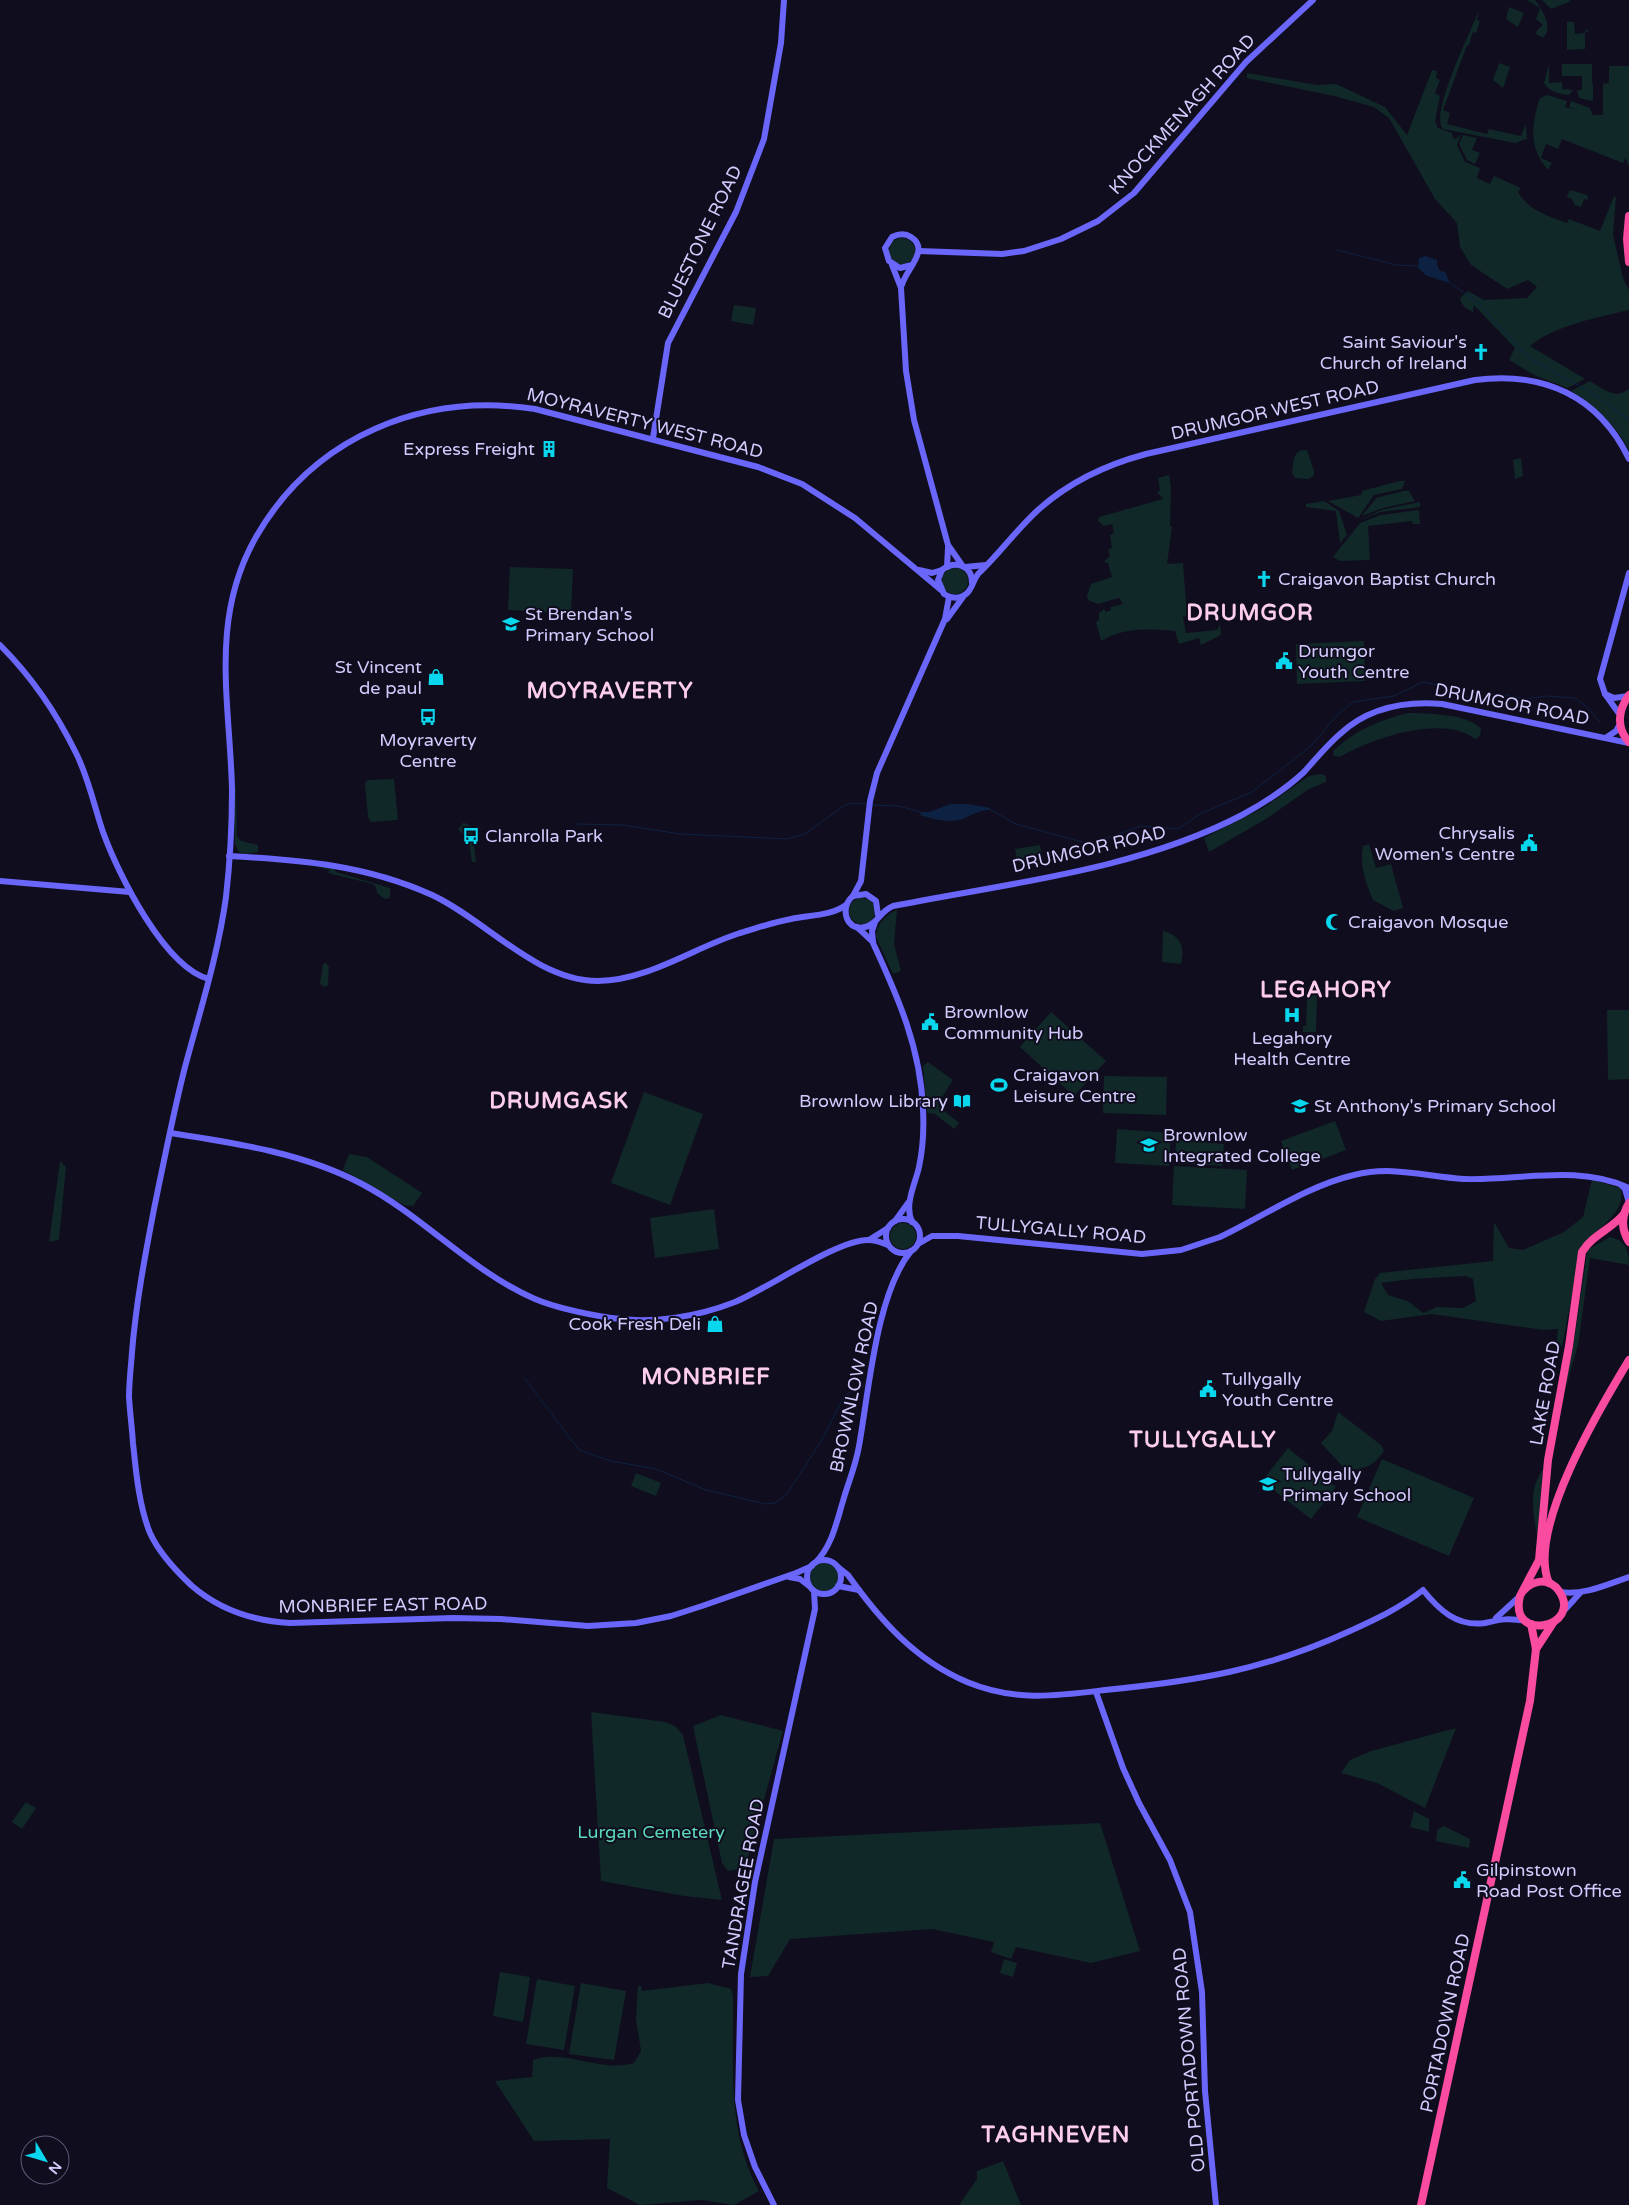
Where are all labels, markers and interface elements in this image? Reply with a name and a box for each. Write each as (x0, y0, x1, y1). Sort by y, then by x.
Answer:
street label: KNOCKMENAGH ROAD (1104, 29, 1260, 199)
street label: BLUESTONE ROAD (653, 162, 747, 322)
place label: Saint Saviour's Church of Ireland (1320, 331, 1467, 374)
church icon: Saint Saviour's Church of Ireland (1471, 342, 1491, 362)
street label: DRUMGOR WEST ROAD (1169, 375, 1381, 445)
street label: MOYRAVERTY WEST ROAD (524, 383, 766, 463)
place label: Express Freight (403, 438, 535, 460)
building icon: Express Freight (539, 439, 559, 459)
place label: Craigavon Baptist Church (1278, 568, 1496, 590)
church icon: Craigavon Baptist Church (1254, 569, 1274, 589)
district label: DRUMGOR (1186, 600, 1314, 626)
place label: St Brendan's Primary School (525, 603, 654, 646)
school or university icon: St Brendan's Primary School (501, 614, 521, 634)
place label: Drumgor Youth Centre (1298, 640, 1409, 683)
public building icon: Drumgor Youth Centre (1274, 651, 1294, 671)
place label: St Vincent de paul (335, 656, 422, 699)
shop icon: St Vincent de paul (426, 667, 446, 687)
district label: MOYRAVERTY (527, 678, 693, 704)
street label: DRUMGOR ROAD (1433, 678, 1591, 730)
bus stop icon: Moyraverty Centre (418, 707, 438, 727)
place label: Moyraverty Centre (379, 729, 477, 772)
street label: DRUMGOR ROAD (1010, 821, 1168, 877)
place label: Chrysalis Women's Centre (1375, 822, 1515, 865)
place label: Clanrolla Park (485, 825, 603, 847)
bus stop icon: Clanrolla Park (461, 826, 481, 846)
public building icon: Chrysalis Women's Centre (1519, 833, 1539, 853)
place label: Craigavon Mosque (1348, 911, 1508, 933)
mosque icon: Craigavon Mosque (1324, 912, 1344, 932)
district label: LEGAHORY (1260, 977, 1392, 1003)
place label: Brownlow Community Hub (944, 1001, 1083, 1044)
hospital icon: Legahory Health Centre (1282, 1005, 1302, 1025)
public building icon: Brownlow Community Hub (920, 1012, 940, 1032)
place label: Legahory Health Centre (1233, 1027, 1351, 1070)
place label: Craigavon Leisure Centre (1013, 1064, 1136, 1107)
sports icon: Craigavon Leisure Centre (989, 1075, 1009, 1095)
district label: DRUMGASK (489, 1088, 629, 1114)
place label: Brownlow Library (799, 1090, 948, 1112)
library icon: Brownlow Library (952, 1091, 972, 1111)
place label: St Anthony's Primary School (1314, 1095, 1556, 1117)
school or university icon: St Anthony's Primary School (1290, 1096, 1310, 1116)
place label: Brownlow Integrated College (1163, 1124, 1321, 1167)
school or university icon: Brownlow Integrated College (1139, 1135, 1159, 1155)
street label: TULLYGALLY ROAD (975, 1212, 1147, 1248)
street label: BROWNLOW ROAD (825, 1299, 883, 1475)
place label: Cook Fresh Deli (569, 1313, 701, 1335)
shop icon: Cook Fresh Deli (705, 1314, 725, 1334)
street label: LAKE ROAD (1525, 1339, 1565, 1447)
district label: MONBRIEF (641, 1364, 771, 1390)
place label: Tullygally Youth Centre (1222, 1368, 1333, 1411)
public building icon: Tullygally Youth Centre (1198, 1379, 1218, 1399)
district label: TULLYGALLY (1128, 1427, 1277, 1453)
place label: Tullygally Primary School (1282, 1463, 1411, 1506)
school or university icon: Tullygally Primary School (1258, 1474, 1278, 1494)
street label: MONBRIEF EAST ROAD (278, 1592, 488, 1618)
street label: TANDRAGEE ROAD (717, 1797, 769, 1971)
park label: Lurgan Cemetery (577, 1821, 725, 1843)
place label: Gilpinstown Road Post Office (1476, 1859, 1622, 1902)
public building icon: Gilpinstown Road Post Office (1452, 1870, 1472, 1890)
street label: PORTADOWN ROAD (1415, 1932, 1475, 2114)
street label: OLD PORTADOWN ROAD (1168, 1947, 1210, 2173)
district label: TAGHNEVEN (980, 2122, 1131, 2148)
north arrow (20, 2135, 70, 2185)
text: N (45, 2158, 65, 2177)

